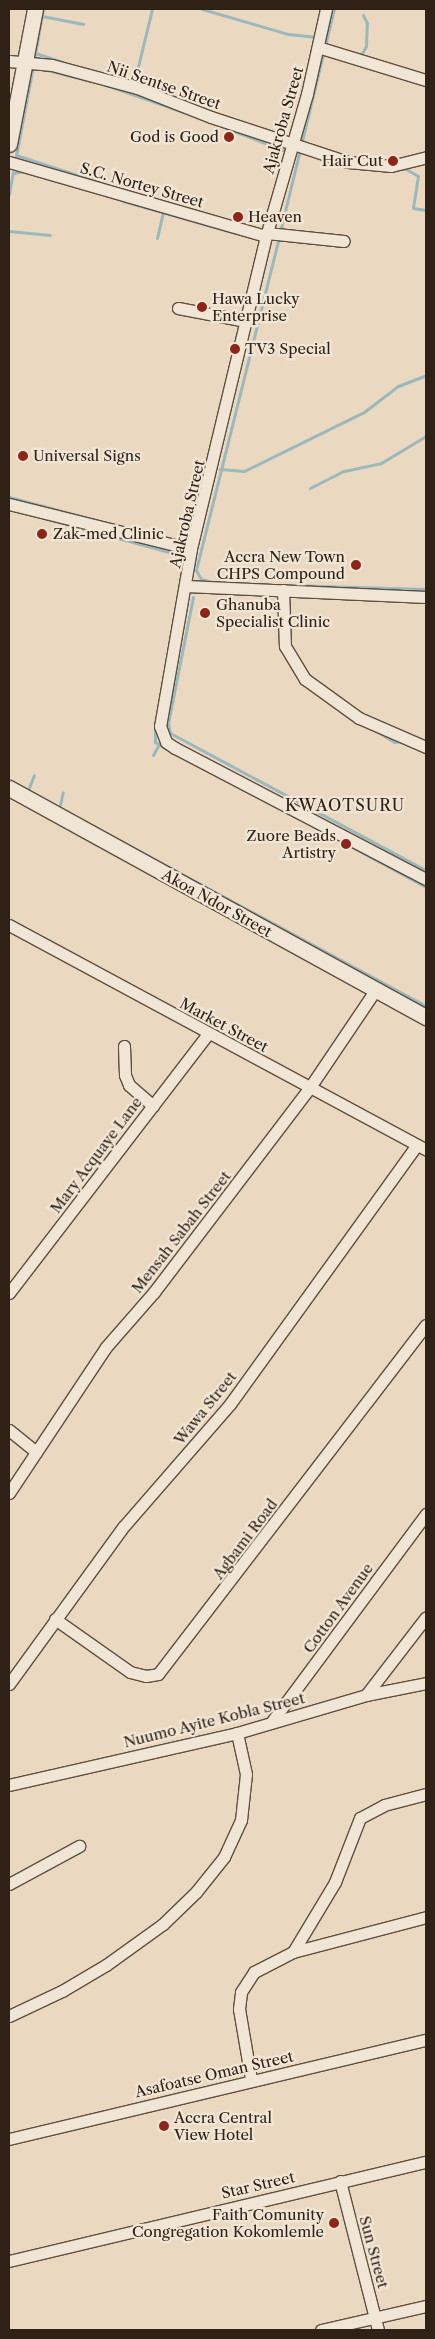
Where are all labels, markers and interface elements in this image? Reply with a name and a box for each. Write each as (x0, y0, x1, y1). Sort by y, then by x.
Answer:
street label: Nii Sentse Street (105, 57, 223, 113)
street label: Ajakroba Street (259, 64, 307, 176)
place label: God is Good (130, 128, 219, 146)
marker: God is Good (223, 131, 235, 143)
place label: Hair Cut (321, 152, 383, 170)
marker: Hair Cut (387, 155, 399, 167)
street label: S.C. Nortey Street (78, 159, 206, 211)
place label: Heaven (248, 208, 302, 226)
marker: Heaven (232, 211, 244, 223)
place label: Hawa Lucky Enterprise (212, 289, 300, 324)
marker: Hawa Lucky Enterprise (196, 301, 208, 313)
place label: TV3 Special (245, 340, 331, 358)
marker: TV3 Special (229, 343, 241, 355)
place label: Universal Signs (33, 447, 141, 465)
marker: Universal Signs (17, 450, 29, 462)
street label: Ajakroba Street (166, 458, 208, 570)
place label: Zak-med Clinic (53, 525, 164, 543)
marker: Zak-med Clinic (35, 527, 49, 541)
place label: Accra New Town CHPS Compound (217, 547, 345, 582)
marker: Accra New Town CHPS Compound (349, 558, 363, 572)
place label: Ghanuba Specialist Clinic (216, 595, 330, 630)
marker: Ghanuba Specialist Clinic (198, 606, 212, 620)
district label: KWAOTSURU (284, 795, 406, 815)
place label: Zuore Beads Artistry (247, 826, 336, 861)
marker: Zuore Beads Artistry (340, 838, 352, 850)
street label: Akoa Ndor Street (159, 865, 275, 941)
street label: Market Street (177, 994, 271, 1056)
street label: Mary Acquaye Lane (46, 1093, 146, 1217)
street label: Mensah Sabah Street (128, 1167, 234, 1297)
street label: Wawa Street (170, 1368, 240, 1448)
street label: Agbami Road (209, 1495, 281, 1583)
street label: Cotton Avenue (299, 1559, 377, 1657)
street label: Nuumo Ayite Kobla Street (121, 1689, 307, 1751)
street label: Asafoatse Oman Street (133, 2047, 295, 2101)
place label: Accra Central View Hotel (174, 2108, 272, 2143)
marker: Accra Central View Hotel (158, 2120, 170, 2132)
street label: Star Street (219, 2168, 297, 2202)
place label: Faith Comunity Congregation Kokomlemle (132, 2205, 324, 2240)
street label: Sun Street (356, 2214, 392, 2290)
marker: Faith Comunity Congregation Kokomlemle (328, 2217, 340, 2229)

